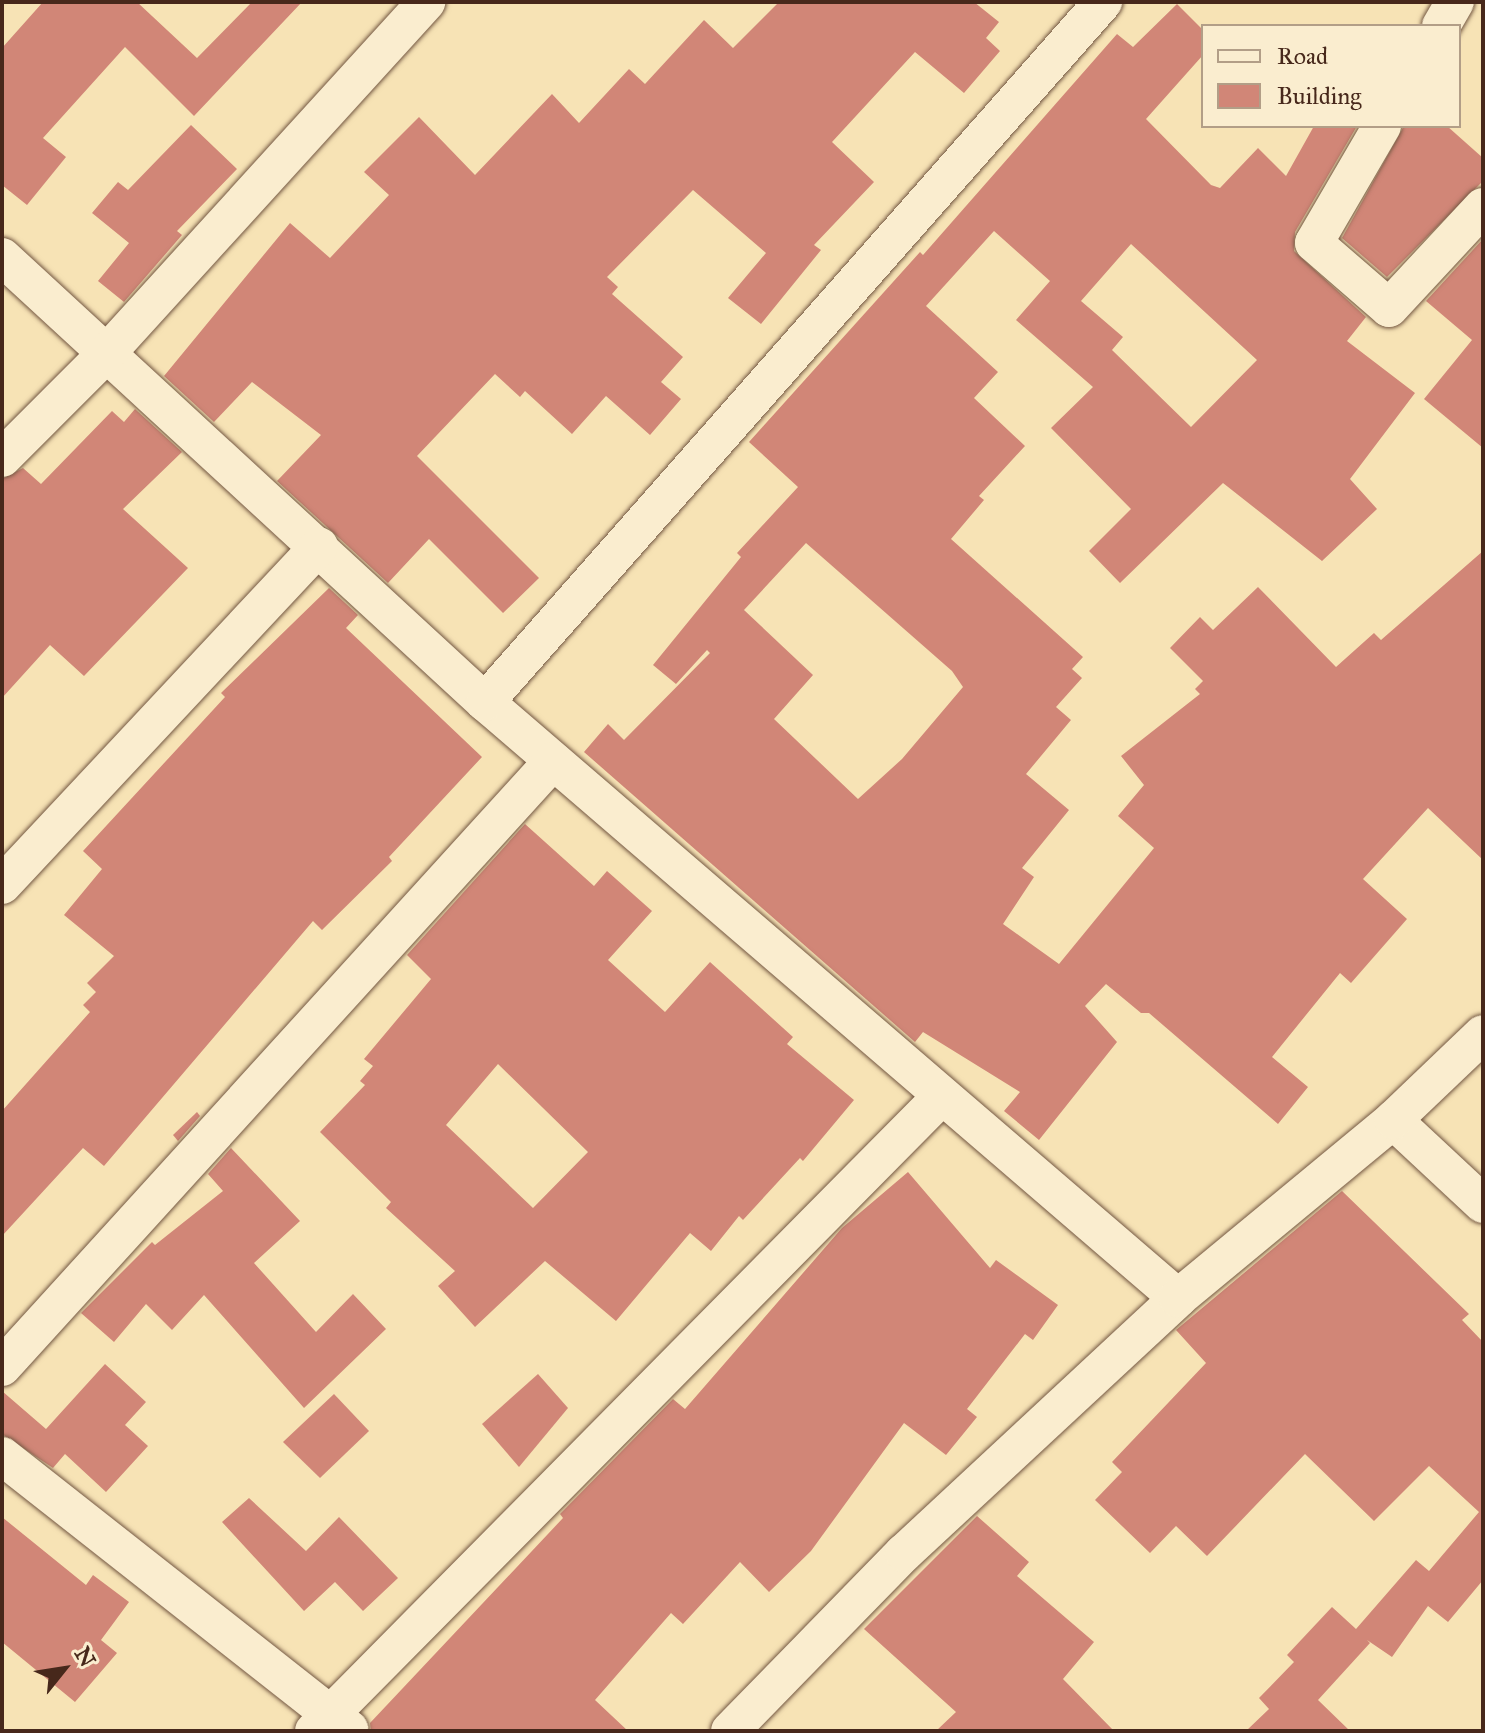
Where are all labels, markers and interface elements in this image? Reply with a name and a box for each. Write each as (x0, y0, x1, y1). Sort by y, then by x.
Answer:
legend (1201, 24, 1461, 128)
text: Road (1277, 41, 1328, 71)
text: Building (1277, 81, 1362, 111)
north arrow (24, 1629, 104, 1709)
text: N (69, 1642, 102, 1672)

